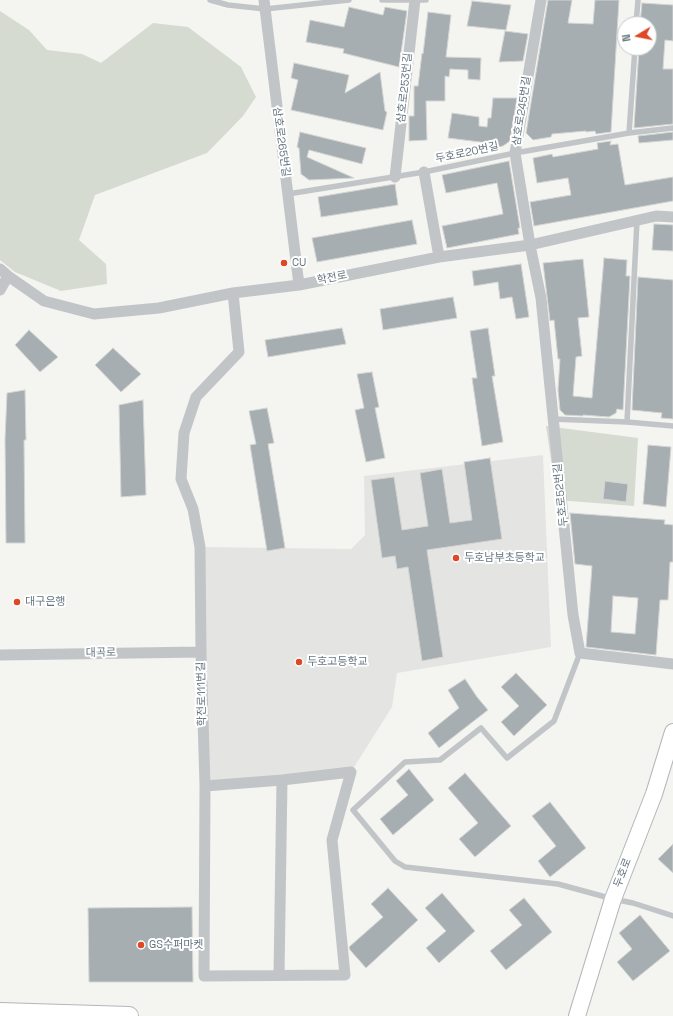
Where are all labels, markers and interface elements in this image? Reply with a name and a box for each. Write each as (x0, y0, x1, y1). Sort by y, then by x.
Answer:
north arrow (617, 16, 657, 56)
text: N (619, 33, 634, 43)
street label: 삼호로253번길 (395, 52, 415, 124)
street label: 삼호로245번길 (510, 75, 534, 147)
street label: 삼호로265번길 (270, 106, 292, 178)
street label: 두호로20번길 (434, 140, 500, 166)
place label: CU (292, 256, 306, 270)
marker: CU (279, 258, 289, 268)
street label: 학전로 (316, 269, 348, 287)
street label: 두호로52번길 (551, 463, 571, 527)
place label: 두호남부초등학교 (464, 551, 545, 565)
marker: 두호남부초등학교 (451, 553, 461, 563)
place label: 대구은행 (25, 595, 65, 609)
marker: 대구은행 (12, 597, 22, 607)
street label: 대곡로 (86, 646, 116, 660)
place label: 두호고등학교 (307, 655, 368, 669)
marker: 두호고등학교 (294, 657, 304, 667)
street label: 학전로111번길 (195, 662, 209, 726)
street label: 두호로 (611, 856, 635, 890)
place label: GS수퍼마켓 (149, 938, 203, 952)
marker: GS수퍼마켓 (136, 940, 146, 950)

